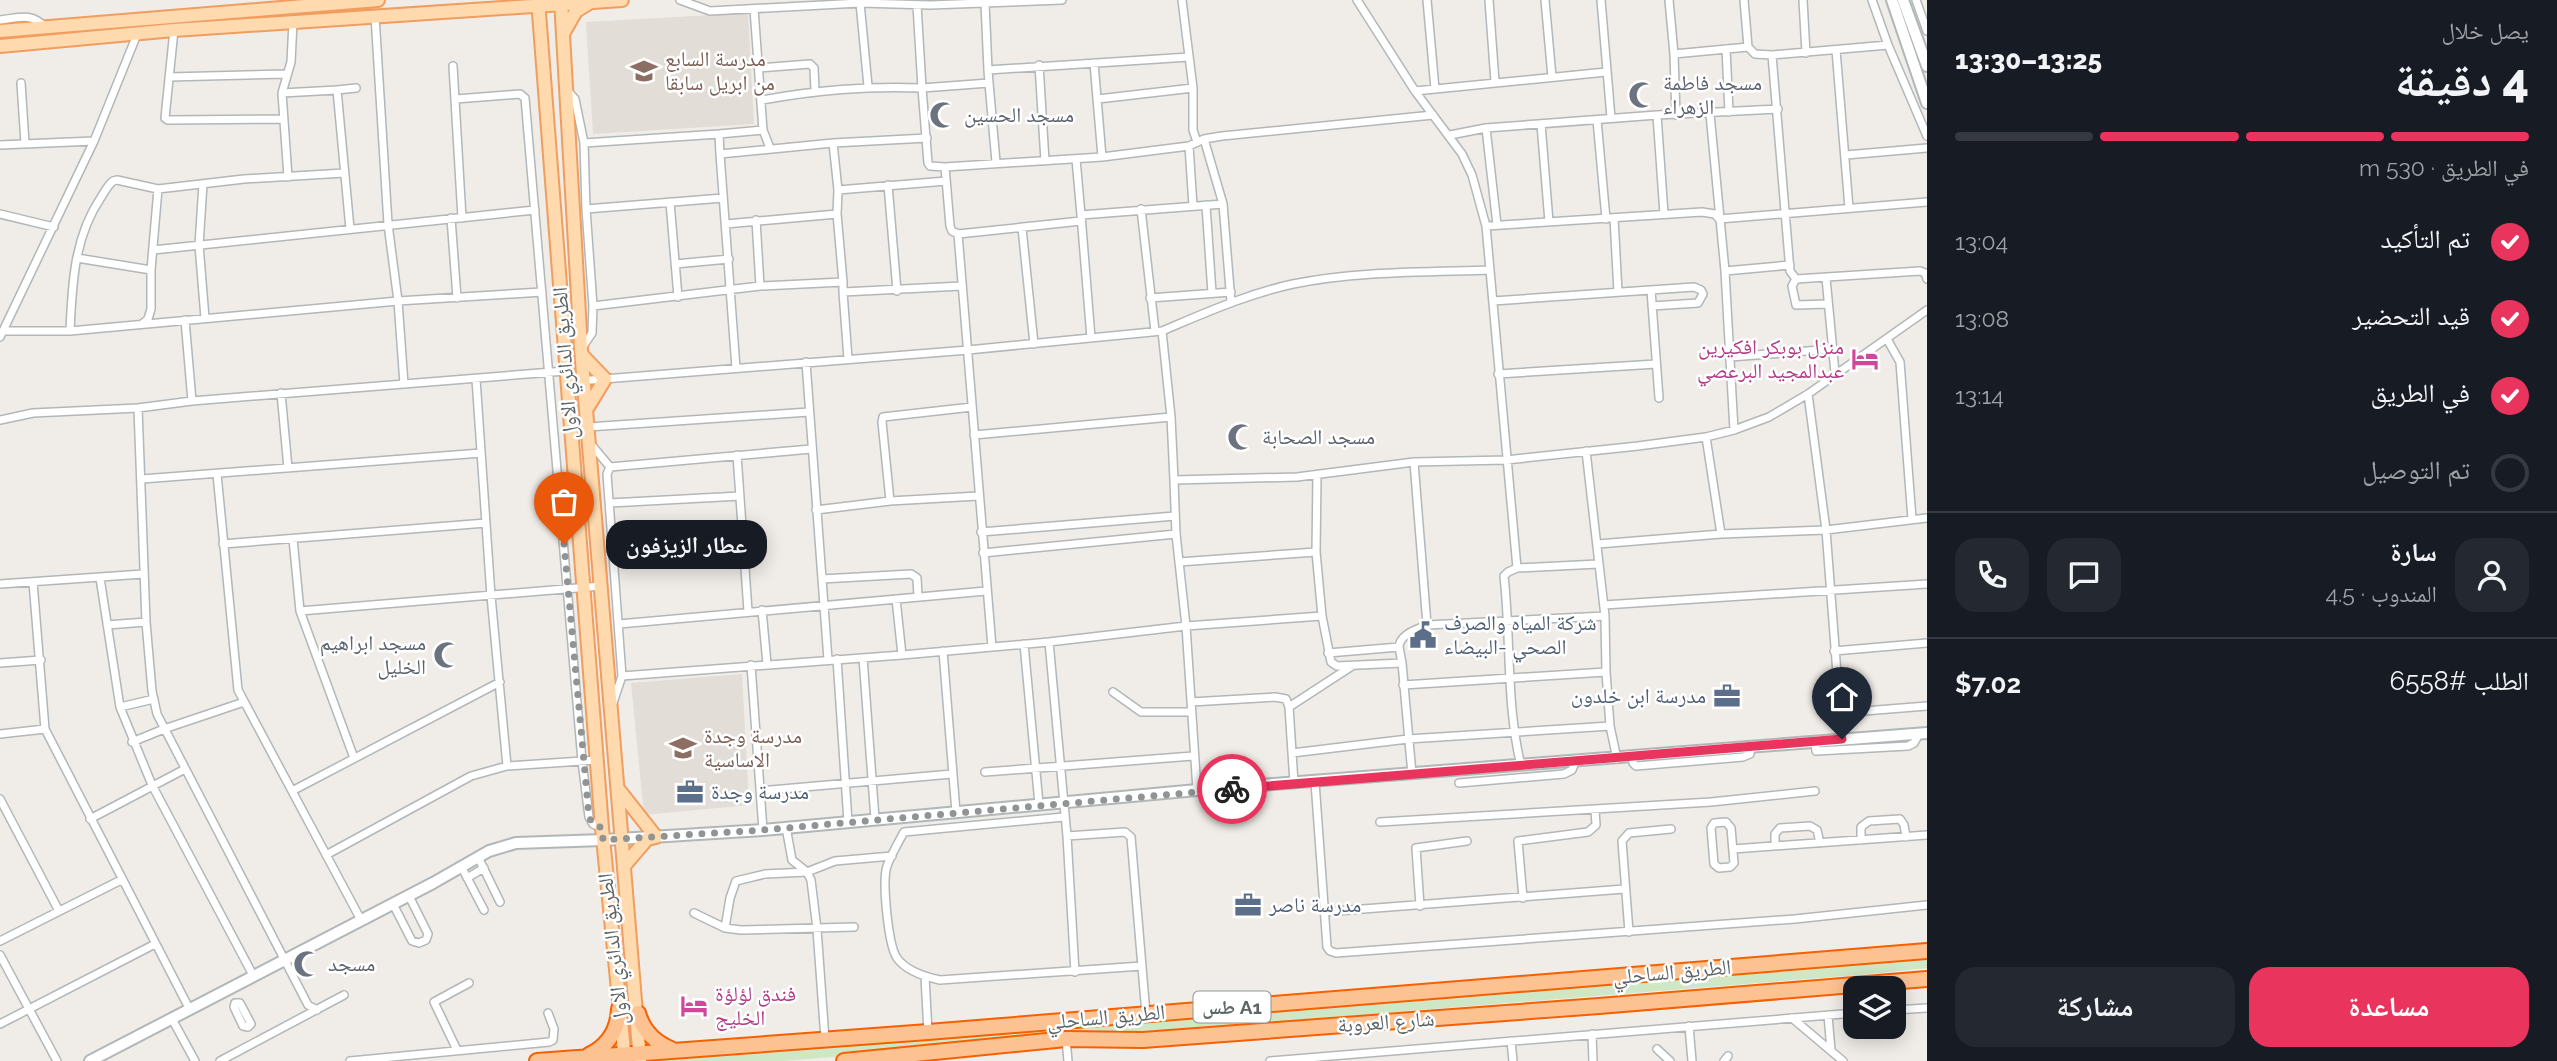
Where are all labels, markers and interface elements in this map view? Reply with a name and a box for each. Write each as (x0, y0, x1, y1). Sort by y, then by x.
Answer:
text: يصل خلال (2441, 17, 2529, 44)
text: 13:25–13:30 (1955, 45, 2102, 75)
place label: مدرسة السابع من ابريل سابقا (665, 46, 775, 96)
text: 4 دقيقة (2395, 53, 2529, 107)
school or university icon: مدرسة السابع من ابريل سابقا (629, 56, 659, 86)
place label: مسجد فاطمة الزهراء (1663, 70, 1762, 119)
mosque icon: مسجد فاطمة الزهراء (1627, 80, 1657, 110)
mosque icon: مسجد الحسين (928, 100, 958, 130)
place label: مسجد الحسين (964, 102, 1074, 128)
text: في الطريق · 530 m (2359, 154, 2529, 181)
icon: check (2491, 223, 2529, 261)
text: تم التأكيد (2381, 224, 2470, 254)
text: 13:04 (1955, 228, 2008, 255)
street label: الطريق الدائري الاول (547, 286, 587, 440)
icon: check (2491, 300, 2529, 338)
text: قيد التحضير (2352, 301, 2470, 331)
text: 13:08 (1955, 305, 2009, 332)
place label: منزل بوبكر افكيرين عبدالمجيد البرعصي (1697, 334, 1844, 387)
hotel icon: منزل بوبكر افكيرين عبدالمجيد البرعصي (1850, 344, 1880, 374)
icon: check (2491, 377, 2529, 415)
text: في الطريق (2370, 378, 2470, 408)
text: 13:14 (1955, 382, 2004, 409)
mosque icon: مسجد الصحابة (1226, 422, 1256, 452)
place label: مسجد الصحابة (1262, 424, 1375, 449)
text: تم التوصيل (2362, 455, 2470, 485)
pin (534, 472, 594, 544)
icon: bag (545, 483, 583, 521)
callout: عطار الزيزفون (606, 520, 767, 568)
text: عطار الزيزفون (626, 531, 747, 558)
text: سارة (2390, 537, 2437, 567)
button: phone (1955, 538, 2029, 612)
button: chat (2047, 538, 2121, 612)
button: person (2455, 538, 2529, 612)
text: المندوب · 4.5 (2325, 580, 2437, 607)
place label: شركة المياه والصرف الصحي -البيضاء (1444, 610, 1597, 663)
public building icon: شركة المياه والصرف الصحي -البيضاء (1408, 620, 1438, 650)
place label: مسجد ابراهيم الخليل (320, 630, 426, 680)
mosque icon: مسجد ابراهيم الخليل (432, 640, 462, 670)
text: الطلب #6558 (2390, 666, 2529, 696)
pin (1812, 667, 1872, 739)
text: $7.02 (1955, 669, 2021, 699)
icon: home (1823, 678, 1861, 716)
office icon: مدرسة ابن خلدون (1712, 681, 1742, 711)
place label: مدرسة ابن خلدون (1571, 683, 1706, 709)
place label: مدرسة وجدة الاساسية (704, 723, 802, 772)
school or university icon: مدرسة وجدة الاساسية (668, 733, 698, 763)
courier (1197, 754, 1267, 824)
icon: bike (1213, 770, 1251, 808)
office icon: مدرسة وجدة (675, 777, 705, 807)
place label: مدرسة وجدة (711, 779, 809, 804)
street label: الطريق الدائري الاول (592, 872, 637, 1026)
office icon: مدرسة ناصر (1233, 890, 1263, 920)
place label: مدرسة ناصر (1268, 892, 1361, 917)
mosque icon: مسجد (292, 949, 322, 979)
place label: مسجد (328, 951, 375, 976)
street label: الطريق الساحلي (1612, 954, 1733, 993)
button: مشاركة (1955, 967, 2235, 1047)
button: مساعدة (2249, 967, 2529, 1047)
map controls (1843, 976, 1906, 1039)
button: layers (1843, 976, 1906, 1039)
place label: فندق لؤلؤة الخليج (715, 981, 796, 1031)
hotel icon: فندق لؤلؤة الخليج (679, 991, 709, 1021)
road number: طس A1 (1194, 992, 1270, 1023)
street label: الطريق الساحلي (1046, 999, 1167, 1038)
street label: شارع العروبة (1337, 1006, 1435, 1038)

